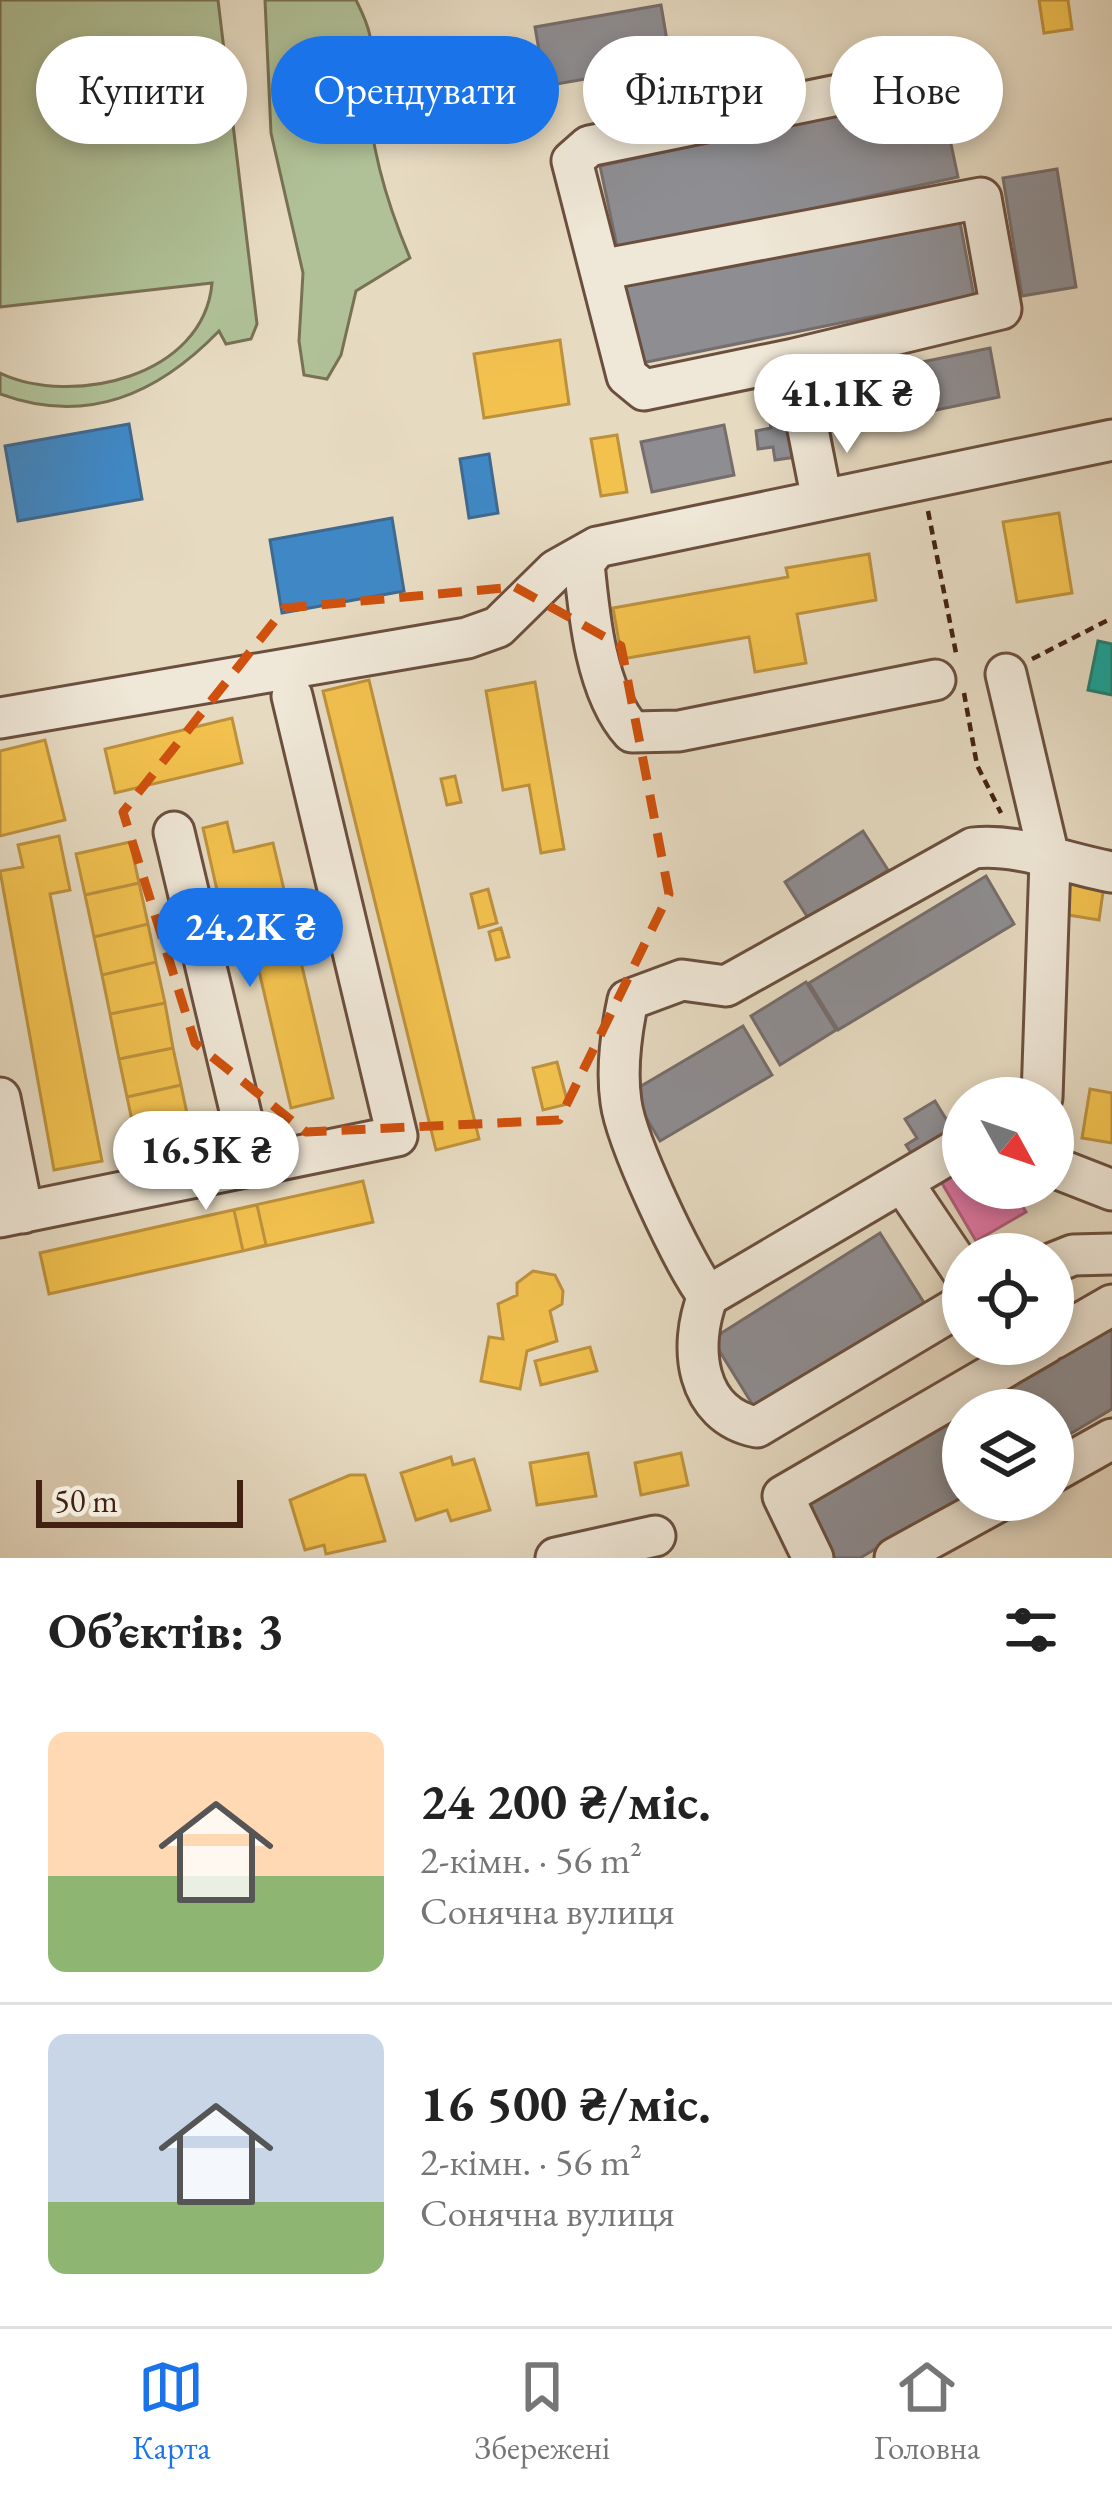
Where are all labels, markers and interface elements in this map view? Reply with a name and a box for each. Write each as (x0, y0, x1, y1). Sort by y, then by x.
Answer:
chip: Купити (36, 36, 247, 144)
chip: Орендувати (271, 36, 559, 144)
chip: Фільтри (583, 36, 806, 144)
chip: Нове (830, 36, 1003, 144)
pin: 41.1K ₴ (736, 354, 958, 456)
text: 41.1K ₴ (781, 367, 913, 418)
pin: 24.2K ₴ (139, 888, 361, 990)
text: 24.2K ₴ (184, 901, 316, 952)
north arrow (942, 1077, 1074, 1209)
map controls (942, 1077, 1074, 1521)
pin: 16.5K ₴ (95, 1111, 317, 1213)
text: 16.5K ₴ (140, 1124, 272, 1175)
button: locate (942, 1233, 1074, 1365)
button: layers (942, 1389, 1074, 1521)
scale bar (36, 1474, 243, 1527)
text: 50 m (54, 1479, 118, 1522)
text: Об’єктів: 3 (48, 1597, 284, 1663)
icon: filters (998, 1597, 1064, 1663)
text: 24 200 ₴/міс. (420, 1768, 711, 1834)
icon: home (144, 1780, 288, 1924)
text: 2-кімн. · 56 m² (420, 1834, 642, 1885)
text: Сонячна вулиця (420, 1885, 675, 1936)
text: 16 500 ₴/міс. (420, 2070, 711, 2136)
icon: home (144, 2082, 288, 2226)
text: 2-кімн. · 56 m² (420, 2136, 642, 2187)
text: Сонячна вулиця (420, 2187, 675, 2238)
tab: Карта (132, 2354, 211, 2469)
tab: Збережені (475, 2354, 610, 2469)
tab: Головна (874, 2354, 980, 2469)

